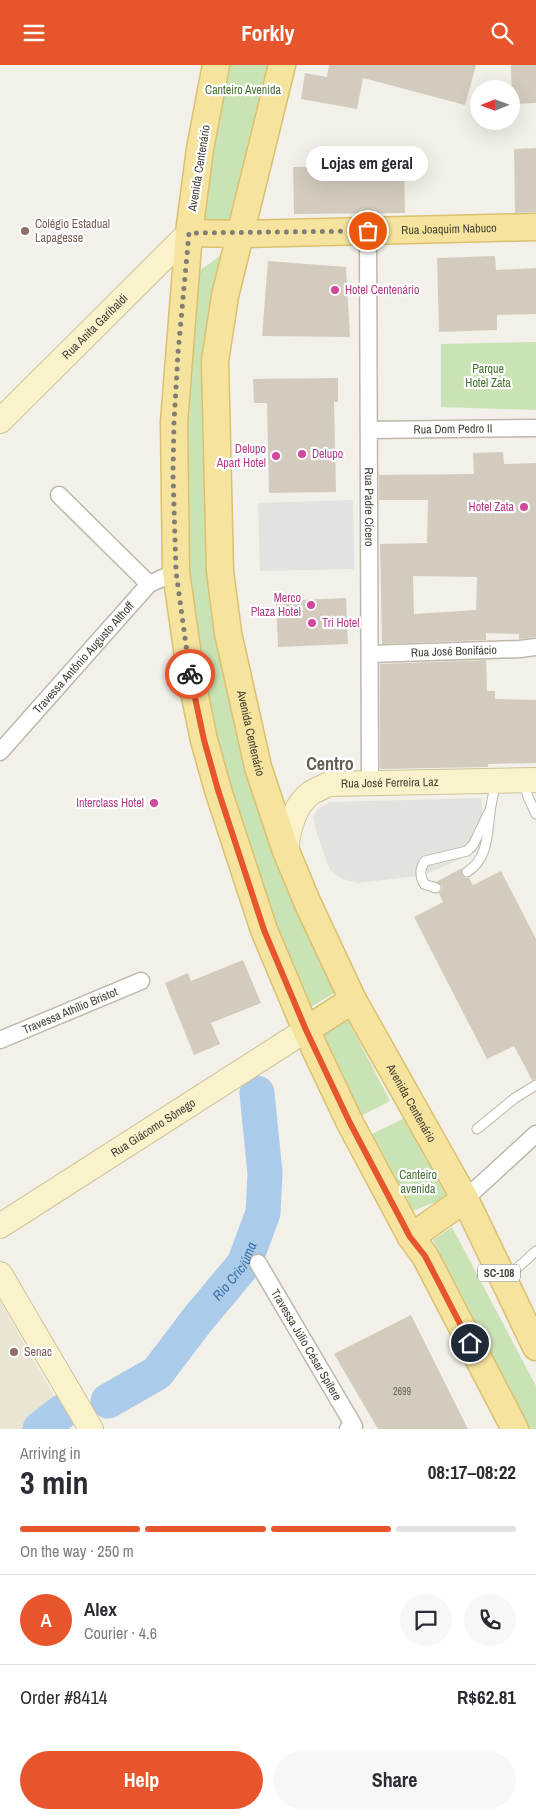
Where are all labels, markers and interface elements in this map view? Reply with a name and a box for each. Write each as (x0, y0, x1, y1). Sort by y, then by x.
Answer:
text: Forkly (241, 18, 295, 48)
icon: menu (20, 19, 48, 47)
icon: search (488, 19, 516, 47)
north arrow (470, 80, 520, 130)
map controls (470, 80, 520, 130)
park label: Canteiro Avenida (205, 82, 281, 98)
street label: Avenida Centenário (184, 124, 214, 213)
callout: Lojas em geral (307, 146, 429, 181)
text: Lojas em geral (321, 152, 413, 174)
pin (347, 210, 389, 252)
place label: Colégio Estadual Lapagesse (35, 216, 110, 246)
icon: bag (354, 217, 382, 245)
street label: Rua Joaquim Nabuco (401, 220, 497, 238)
marker: Colégio Estadual Lapagesse (19, 225, 31, 237)
place label: Hotel Centenário (345, 282, 419, 298)
marker: Hotel Centenário (329, 284, 341, 296)
street label: Rua Anita Garibaldi (59, 290, 131, 363)
park label: Parque Hotel Zata (465, 361, 511, 391)
street label: Rua Dom Pedro II (413, 421, 493, 437)
place label: Delupo Apart Hotel (216, 441, 266, 471)
place label: Delupo (312, 446, 343, 462)
marker: Delupo (296, 448, 308, 460)
marker: Delupo Apart Hotel (270, 450, 282, 462)
street label: Rua Padre Cícero (361, 468, 377, 546)
place label: Hotel Zata (469, 499, 515, 515)
marker: Hotel Zata (518, 501, 530, 513)
place label: Merco Plaza Hotel (251, 590, 301, 620)
street label: Travessa Antônio Augusto Althoff (30, 598, 138, 717)
marker: Merco Plaza Hotel (305, 599, 317, 611)
place label: Tri Hotel (322, 615, 359, 631)
marker: Tri Hotel (306, 617, 318, 629)
street label: Rua José Bonifácio (411, 642, 497, 661)
courier (165, 649, 215, 699)
icon: bike (176, 660, 204, 688)
street label: Avenida Centenário (233, 688, 268, 778)
district label: Centro (306, 751, 354, 776)
street label: Rua José Ferreira Laz (341, 774, 439, 792)
place label: Interclass Hotel (76, 795, 144, 811)
marker: Interclass Hotel (148, 797, 160, 809)
street label: Travessa Athílio Bristot (20, 984, 120, 1038)
street label: Avenida Centenário (382, 1060, 440, 1145)
street label: Rua Giácomo Sônego (108, 1095, 199, 1161)
park label: Canteiro avenida (399, 1167, 437, 1197)
water label: Rio Criciúma (208, 1239, 260, 1304)
road number: SC-108 (478, 1265, 520, 1281)
street label: Travessa Júlio César Spilere (267, 1286, 345, 1404)
pin (449, 1322, 491, 1364)
icon: home (456, 1329, 484, 1357)
place label: Senac (24, 1344, 52, 1360)
marker: Senac (8, 1346, 20, 1358)
house number: 2699 (393, 1385, 412, 1398)
text: Arriving in (20, 1442, 81, 1464)
text: 08:17–08:22 (428, 1459, 516, 1485)
text: 3 min (20, 1461, 89, 1504)
text: On the way · 250 m (20, 1540, 134, 1562)
button: chat (400, 1594, 452, 1646)
button: phone (464, 1594, 516, 1646)
text: Alex (84, 1596, 117, 1622)
text: A (40, 1607, 52, 1633)
text: Courier · 4.6 (84, 1622, 157, 1644)
text: Order #8414 (20, 1684, 107, 1710)
text: R$62.81 (457, 1684, 516, 1710)
button: Help (20, 1751, 263, 1809)
button: Share (273, 1751, 516, 1809)

